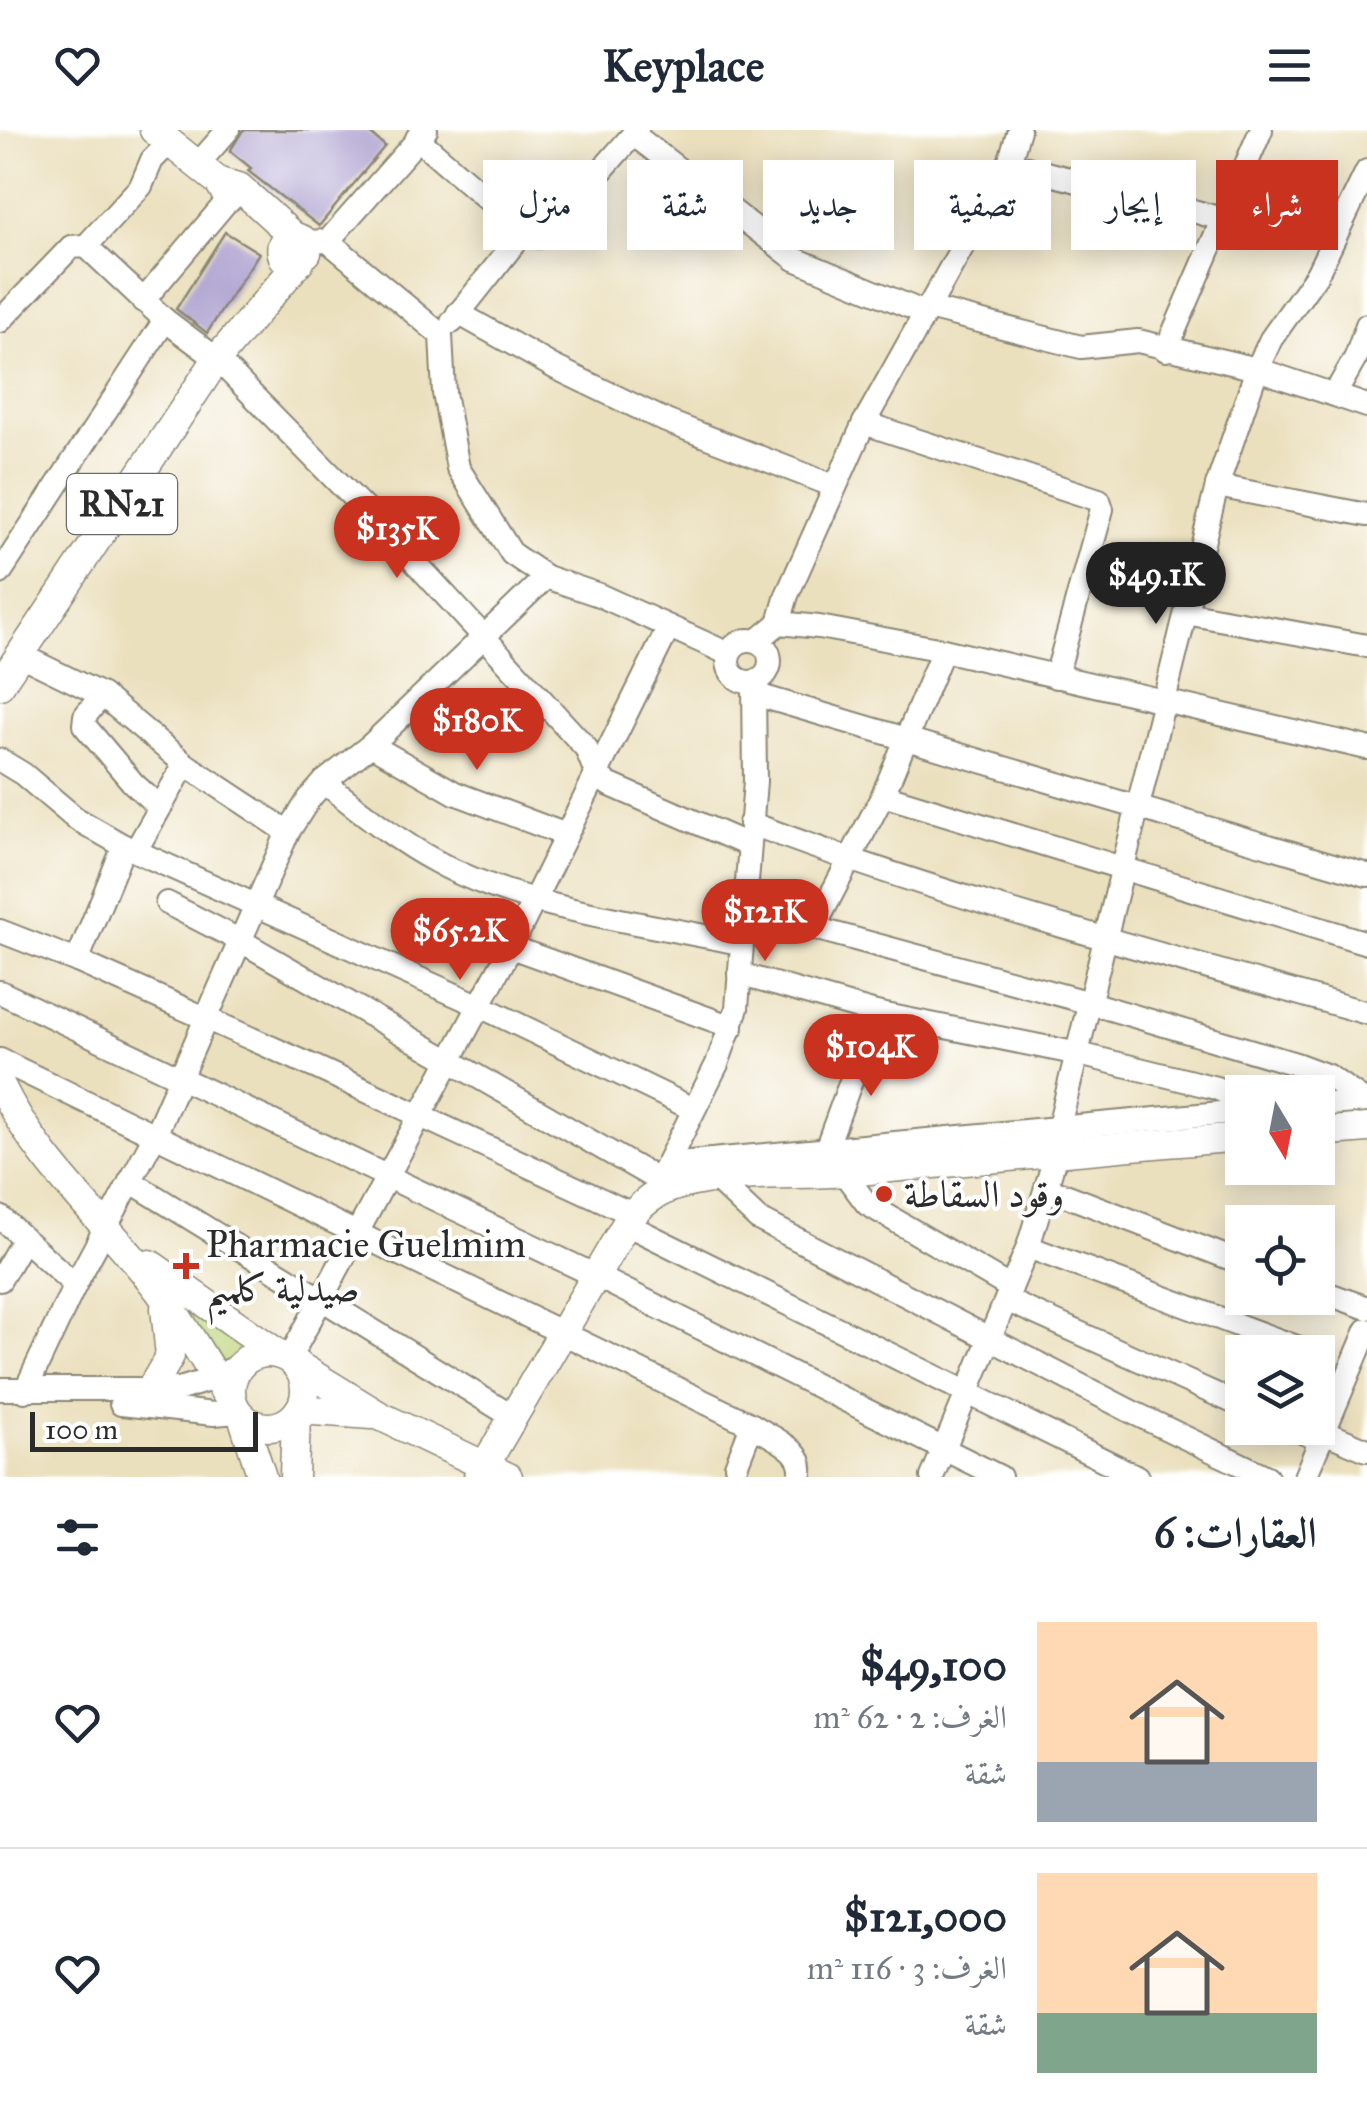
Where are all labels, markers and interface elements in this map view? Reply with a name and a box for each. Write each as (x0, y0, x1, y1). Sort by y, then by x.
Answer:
icon: heart (50, 38, 105, 93)
text: Keyplace (602, 38, 765, 93)
icon: menu (1262, 38, 1317, 93)
chip: منزل (483, 160, 607, 250)
chip: شقة (627, 160, 743, 250)
chip: جديد (763, 160, 894, 250)
chip: تصفية (914, 160, 1051, 250)
chip: إيجار (1071, 160, 1196, 250)
chip: شراء (1216, 160, 1338, 250)
road number: RN21 (67, 474, 177, 534)
pin: $135K (327, 496, 467, 581)
text: $135K (356, 509, 438, 548)
pin: $49.1K (1075, 542, 1237, 627)
text: $49.1K (1108, 555, 1204, 594)
pin: $180K (407, 688, 547, 773)
text: $180K (432, 701, 522, 740)
pin: $121K (695, 879, 835, 964)
text: $121K (724, 892, 806, 931)
pin: $65.2K (379, 898, 541, 983)
text: $65.2K (413, 911, 507, 950)
pin: $104K (801, 1014, 941, 1099)
text: $104K (826, 1027, 916, 1066)
north arrow (1225, 1075, 1335, 1185)
map controls (1225, 1075, 1335, 1445)
place label: وقود السقاطة (904, 1171, 1064, 1218)
marker: وقود السقاطة (873, 1183, 895, 1205)
button: locate (1225, 1205, 1335, 1315)
place label: Pharmacie Guelmim صيدلية كلميم (206, 1221, 526, 1326)
marker: Pharmacie Guelmim صيدلية كلميم (175, 1255, 197, 1277)
button: layers (1225, 1335, 1335, 1445)
scale bar (30, 1407, 258, 1452)
text: 100 m (45, 1412, 118, 1447)
text: العقارات: 6 (1154, 1507, 1317, 1559)
icon: filters (50, 1510, 105, 1565)
text: $49,100 (860, 1640, 1007, 1692)
icon: home (1117, 1662, 1237, 1782)
icon: heart (50, 1695, 105, 1750)
text: الغرف: 2 · 62 m² (814, 1698, 1007, 1737)
text: شقة (965, 1754, 1007, 1793)
text: $121,000 (844, 1891, 1007, 1943)
icon: home (1117, 1913, 1237, 2033)
icon: heart (50, 1946, 105, 2001)
text: الغرف: 3 · 116 m² (807, 1949, 1007, 1988)
text: شقة (965, 2005, 1007, 2044)

